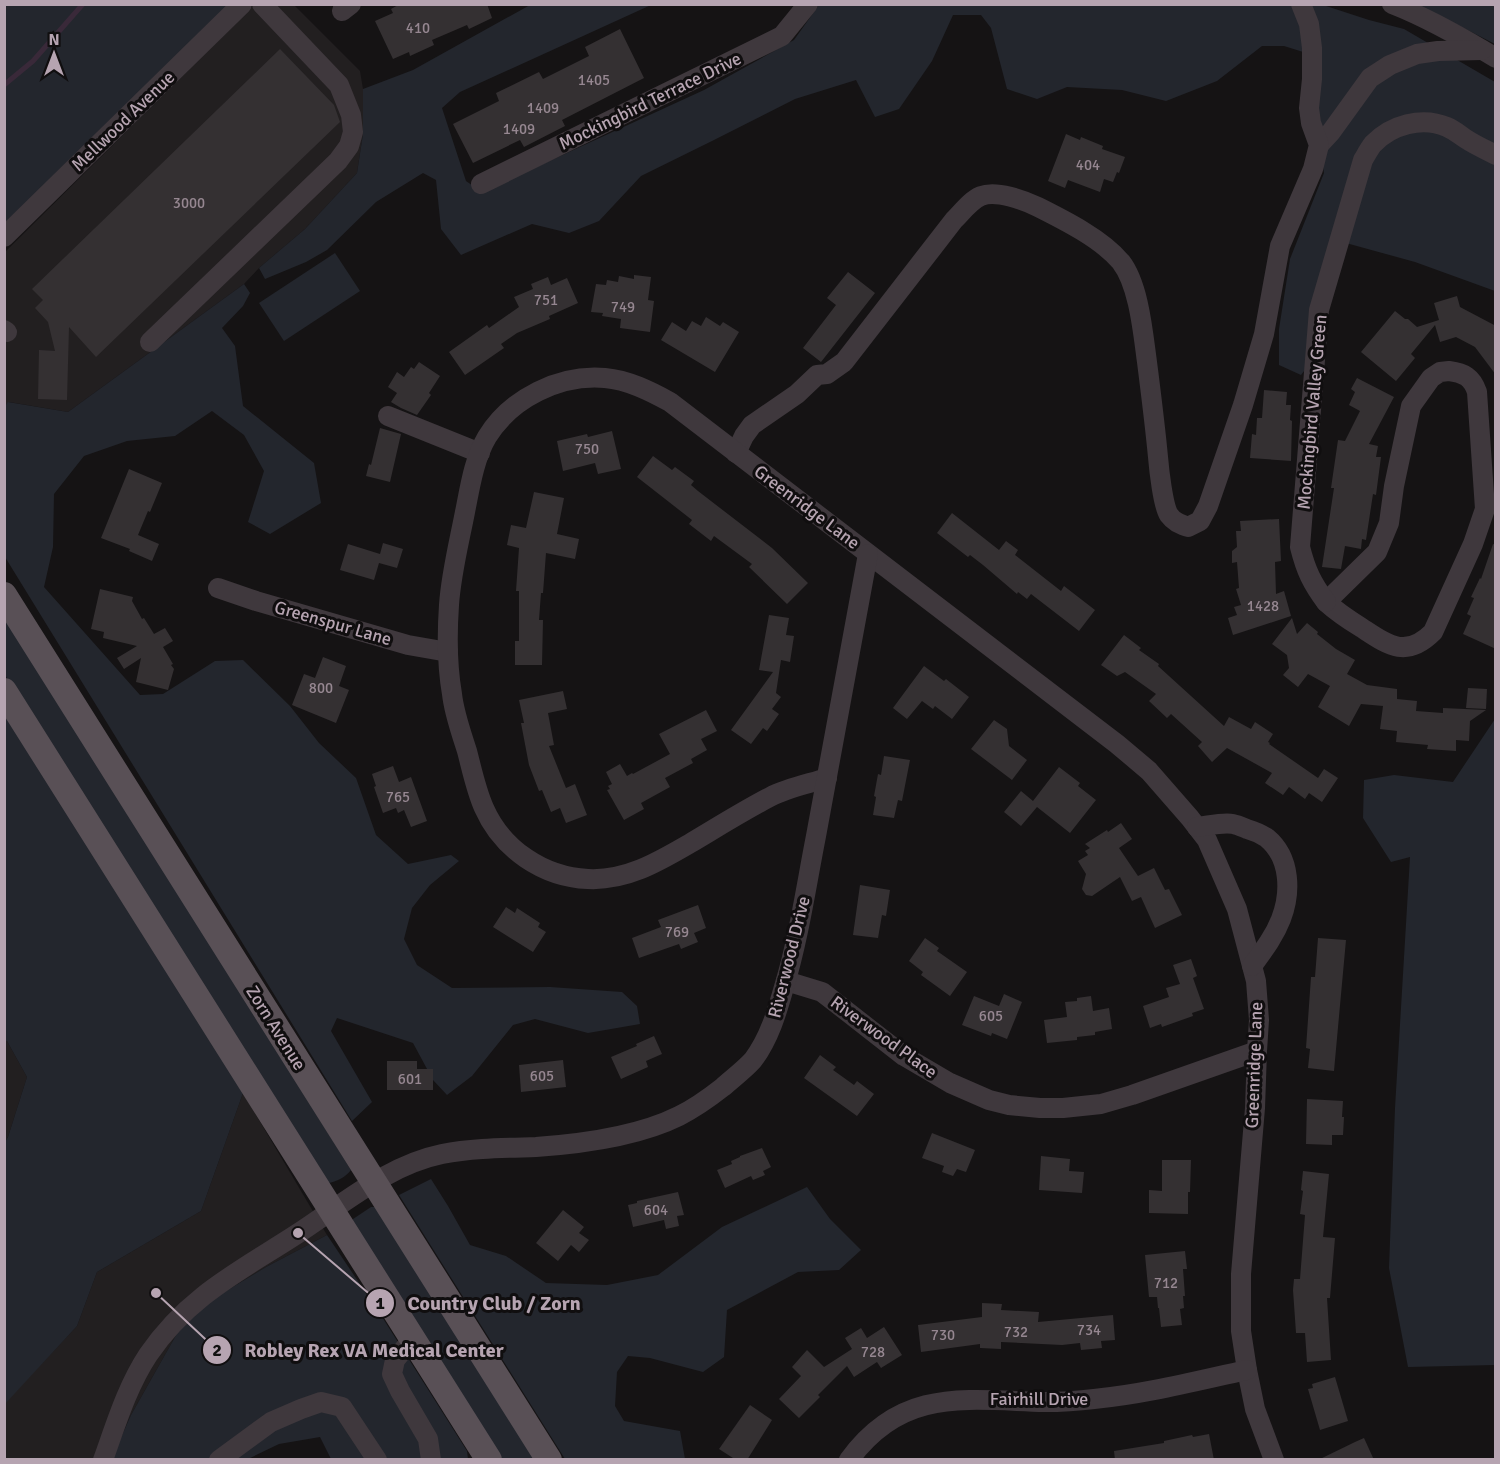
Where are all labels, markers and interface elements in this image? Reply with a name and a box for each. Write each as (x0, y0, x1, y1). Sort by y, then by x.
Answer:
house number: 410 (406, 19, 430, 37)
north arrow (24, 24, 84, 84)
text: N (48, 30, 60, 50)
street label: Mockingbird Terrace Drive (555, 47, 745, 155)
street label: Mellwood Avenue (67, 66, 179, 176)
house number: 1405 (578, 71, 610, 89)
house number: 1409 (527, 99, 559, 117)
house number: 1409 (503, 120, 535, 138)
house number: 404 (1076, 156, 1100, 174)
house number: 3000 (173, 194, 205, 212)
house number: 751 (534, 291, 558, 309)
house number: 749 (611, 298, 635, 316)
street label: Mockingbird Valley Green (1293, 314, 1331, 510)
house number: 750 (575, 440, 599, 458)
street label: Greenridge Lane (750, 460, 864, 554)
street label: Greenspur Lane (272, 596, 394, 650)
house number: 1428 (1247, 597, 1279, 615)
house number: 800 (309, 679, 333, 697)
house number: 765 (386, 788, 410, 806)
street label: Riverwood Drive (763, 894, 815, 1020)
house number: 769 (665, 923, 689, 941)
street label: Zorn Avenue (241, 982, 311, 1074)
street label: Riverwood Place (826, 991, 942, 1083)
street label: Greenridge Lane (1241, 1001, 1267, 1129)
house number: 605 (979, 1007, 1003, 1025)
house number: 605 (530, 1067, 554, 1085)
house number: 601 (398, 1070, 422, 1088)
house number: 604 (644, 1201, 668, 1219)
house number: 712 (1154, 1274, 1178, 1292)
callout: Country Club / Zorn (365, 1284, 592, 1322)
text: Country Club / Zorn (407, 1291, 581, 1316)
text: 1 (375, 1292, 385, 1314)
house number: 734 (1077, 1321, 1101, 1339)
house number: 732 (1004, 1323, 1028, 1341)
house number: 730 (931, 1326, 955, 1344)
callout: Robley Rex VA Medical Center (202, 1331, 516, 1369)
text: Robley Rex VA Medical Center (244, 1338, 504, 1363)
text: 2 (212, 1339, 222, 1361)
house number: 728 (861, 1343, 885, 1361)
street label: Fairhill Drive (990, 1388, 1088, 1410)

